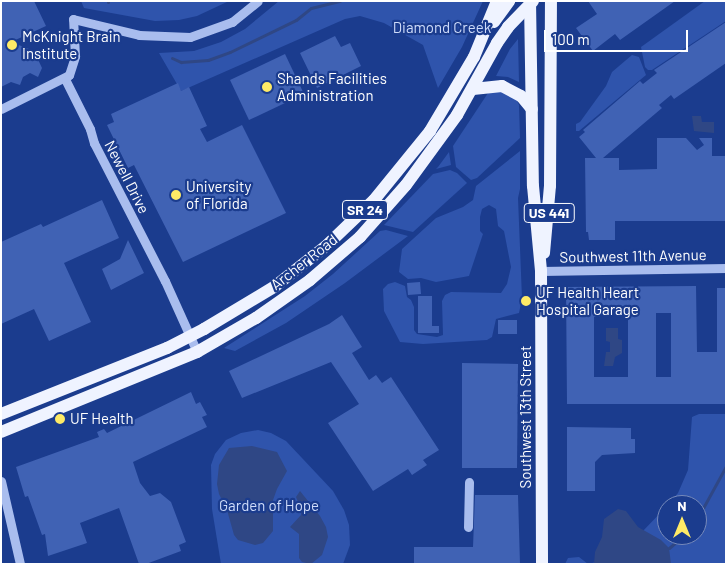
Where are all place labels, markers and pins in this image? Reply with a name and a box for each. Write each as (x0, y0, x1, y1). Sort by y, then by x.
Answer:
place label: McKnight Brain Institute (22, 27, 121, 62)
marker: McKnight Brain Institute (6, 39, 18, 51)
place label: Shands Facilities Administration (277, 69, 387, 104)
marker: Shands Facilities Administration (261, 81, 273, 93)
place label: University of Florida (186, 177, 251, 212)
marker: University of Florida (170, 189, 182, 201)
place label: UF Health Heart Hospital Garage (536, 283, 639, 318)
marker: UF Health Heart Hospital Garage (520, 295, 532, 307)
place label: UF Health (70, 410, 134, 428)
marker: UF Health (54, 413, 66, 425)

